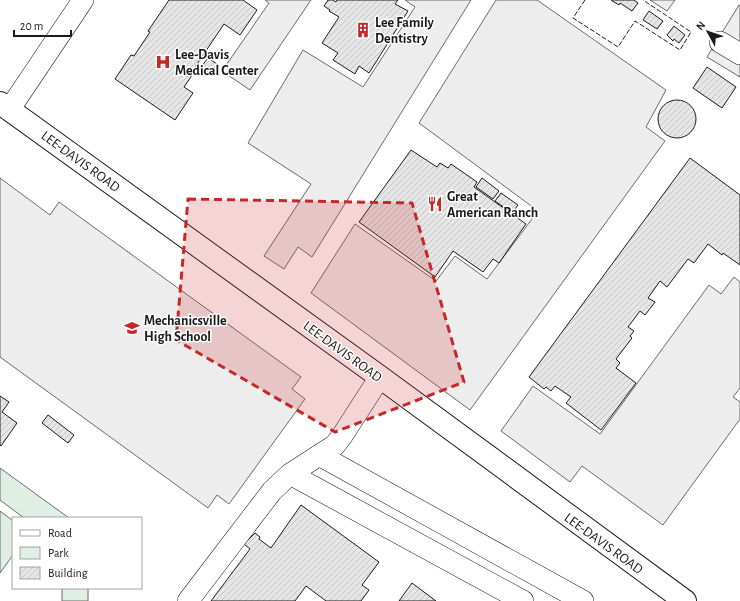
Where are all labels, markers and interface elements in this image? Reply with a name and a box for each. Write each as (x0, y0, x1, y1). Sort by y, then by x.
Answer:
scale bar (14, 12, 71, 38)
north arrow (688, 12, 728, 52)
place label: Lee Family Dentistry (375, 16, 435, 46)
text: N (694, 19, 707, 32)
text: 20 m (20, 20, 43, 32)
building icon: Lee Family Dentistry (354, 21, 372, 39)
place label: Lee-Davis Medical Center (175, 48, 259, 78)
hospital icon: Lee-Davis Medical Center (154, 53, 172, 71)
street label: LEE-DAVIS ROAD (39, 129, 122, 195)
place label: Great American Ranch (447, 190, 538, 220)
restaurant icon: Great American Ranch (426, 195, 444, 213)
place label: Mechanicsville High School (144, 314, 227, 344)
school or university icon: Mechanicsville High School (123, 319, 141, 337)
street label: LEE-DAVIS ROAD (301, 319, 384, 385)
street label: LEE-DAVIS ROAD (562, 511, 645, 577)
legend (12, 517, 142, 589)
text: Road (48, 527, 72, 539)
text: Park (48, 547, 69, 559)
text: Building (48, 567, 88, 579)

